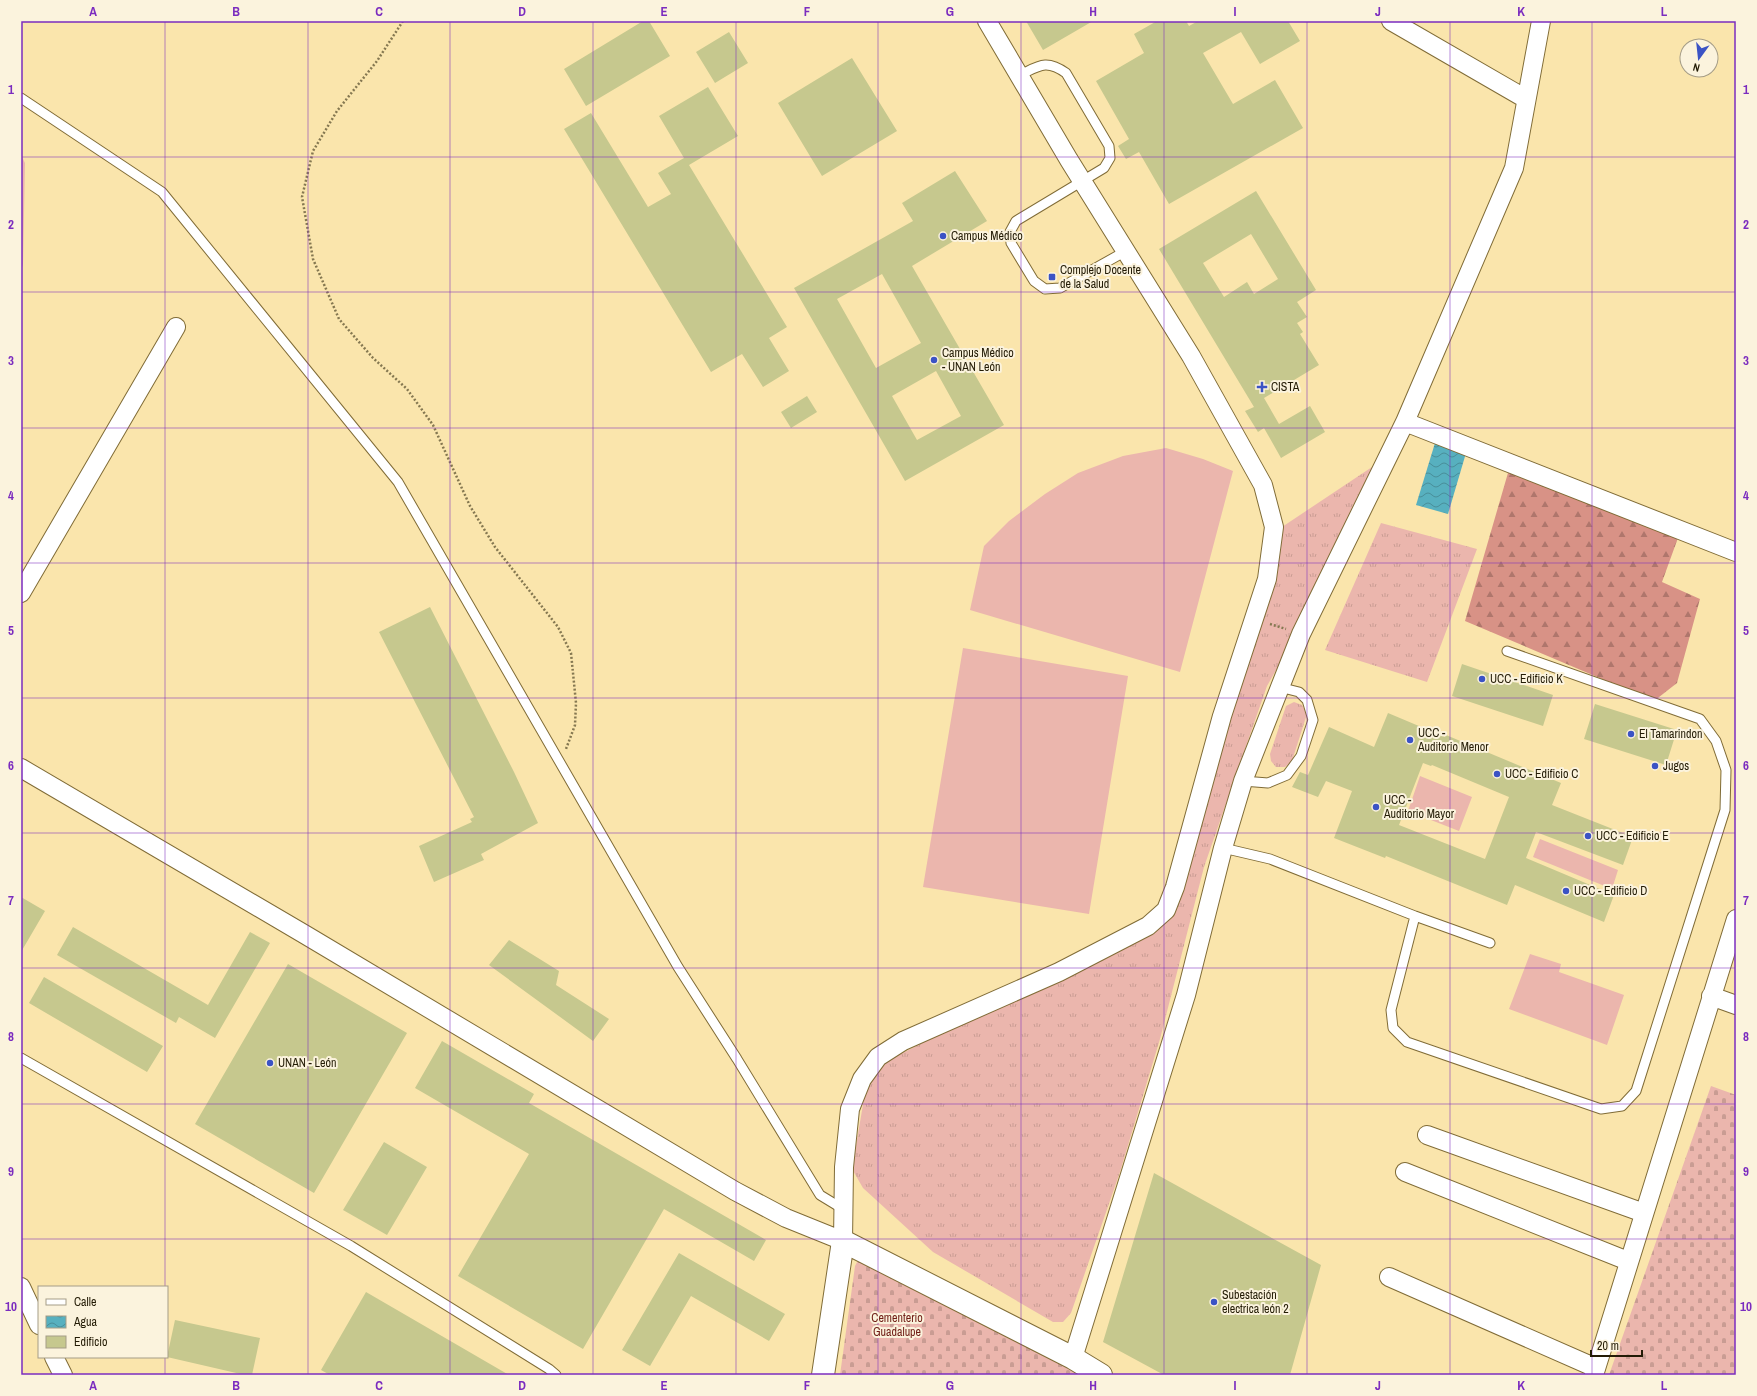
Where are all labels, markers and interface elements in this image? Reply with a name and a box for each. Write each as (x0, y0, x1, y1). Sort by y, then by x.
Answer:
text: A (89, 3, 97, 20)
text: B (232, 3, 240, 20)
text: C (375, 3, 383, 20)
text: D (518, 3, 526, 20)
text: E (660, 3, 668, 20)
text: F (804, 3, 811, 20)
text: G (946, 3, 954, 20)
text: H (1089, 3, 1097, 20)
text: I (1234, 3, 1237, 20)
text: J (1375, 3, 1381, 20)
text: K (1517, 3, 1525, 20)
text: L (1661, 3, 1668, 20)
north arrow (1679, 38, 1719, 78)
text: N (1691, 60, 1701, 75)
text: 1 (8, 81, 14, 98)
text: 1 (1743, 81, 1749, 98)
text: 2 (8, 216, 14, 233)
text: 2 (1743, 216, 1749, 233)
place label: Campus Médico (951, 228, 1023, 244)
marker: Campus Médico (938, 231, 948, 241)
place label: Complejo Docente de la Salud (1060, 262, 1141, 292)
marker: Complejo Docente de la Salud (1047, 272, 1057, 282)
place label: Campus Médico - UNAN León (942, 345, 1014, 375)
text: 3 (8, 352, 14, 369)
text: 3 (1743, 352, 1749, 369)
marker: Campus Médico - UNAN León (929, 355, 939, 365)
place label: CISTA (1271, 379, 1300, 395)
marker: CISTA (1256, 381, 1268, 393)
text: 4 (8, 487, 14, 504)
text: 4 (1743, 487, 1749, 504)
text: 5 (8, 622, 14, 639)
text: 5 (1743, 622, 1749, 639)
place label: UCC - Edificio K (1490, 671, 1563, 687)
marker: UCC - Edificio K (1477, 674, 1487, 684)
place label: UCC - Auditorio Menor (1417, 725, 1489, 755)
place label: El Tamarindon (1639, 726, 1702, 742)
marker: El Tamarindon (1626, 729, 1636, 739)
marker: UCC - Auditorio Menor (1405, 735, 1415, 745)
text: 6 (8, 757, 14, 774)
text: 6 (1743, 757, 1749, 774)
place label: Jugos (1663, 758, 1689, 774)
marker: Jugos (1650, 761, 1660, 771)
place label: UCC - Edificio C (1505, 766, 1578, 782)
marker: UCC - Edificio C (1492, 769, 1502, 779)
place label: UCC - Auditorio Mayor (1383, 792, 1455, 822)
marker: UCC - Auditorio Mayor (1371, 802, 1381, 812)
place label: UCC - Edificio E (1596, 828, 1669, 844)
marker: UCC - Edificio E (1583, 831, 1593, 841)
place label: UCC - Edificio D (1574, 883, 1647, 899)
marker: UCC - Edificio D (1561, 886, 1571, 896)
text: 7 (8, 892, 14, 909)
text: 7 (1743, 892, 1749, 909)
text: 8 (8, 1028, 14, 1045)
text: 8 (1743, 1028, 1749, 1045)
place label: UNAN - León (278, 1055, 337, 1071)
marker: UNAN - León (265, 1058, 275, 1068)
text: 9 (8, 1163, 14, 1180)
text: 9 (1743, 1163, 1749, 1180)
legend (38, 1286, 168, 1358)
place label: Subestación electrica león 2 (1222, 1287, 1289, 1317)
text: Calle (74, 1294, 96, 1310)
marker: Subestación electrica león 2 (1209, 1297, 1219, 1307)
text: 10 (5, 1298, 17, 1315)
text: 10 (1740, 1298, 1752, 1315)
park label: Cementerio Guadalupe (871, 1310, 923, 1340)
text: Agua (73, 1314, 98, 1330)
scale bar (1591, 1332, 1642, 1358)
text: Edificio (74, 1334, 107, 1350)
text: 20 m (1597, 1338, 1619, 1354)
text: A (89, 1377, 97, 1394)
text: B (232, 1377, 240, 1394)
text: C (375, 1377, 383, 1394)
text: D (518, 1377, 526, 1394)
text: E (660, 1377, 668, 1394)
text: F (804, 1377, 811, 1394)
text: G (946, 1377, 954, 1394)
text: H (1089, 1377, 1097, 1394)
text: I (1234, 1377, 1237, 1394)
text: J (1375, 1377, 1381, 1394)
text: K (1517, 1377, 1525, 1394)
text: L (1661, 1377, 1668, 1394)

